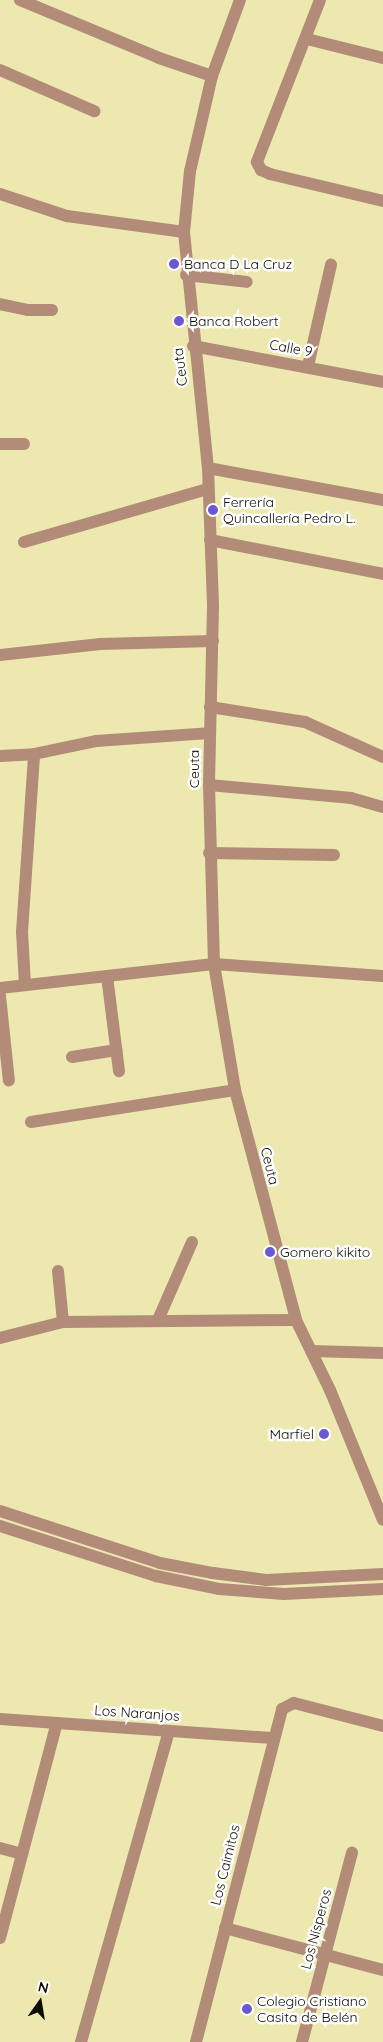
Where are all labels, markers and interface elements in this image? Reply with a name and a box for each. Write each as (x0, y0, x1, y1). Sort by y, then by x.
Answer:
place label: Banca D La Cruz (184, 256, 292, 272)
marker: Banca D La Cruz (168, 258, 180, 270)
place label: Banca Robert (189, 313, 279, 329)
marker: Banca Robert (173, 315, 185, 327)
street label: Calle 9 (268, 336, 314, 360)
street label: Ceuta (169, 347, 191, 387)
place label: Ferrería Quincallería Pedro L. (223, 494, 355, 526)
marker: Ferrería Quincallería Pedro L. (207, 504, 219, 516)
street label: Ceuta (186, 750, 202, 788)
street label: Ceuta (257, 1145, 283, 1187)
place label: Gomero kikito (280, 1244, 370, 1260)
marker: Gomero kikito (264, 1246, 276, 1258)
place label: Marfiel (269, 1426, 314, 1442)
marker: Marfiel (318, 1428, 330, 1440)
street label: Los Naranjos (94, 1702, 180, 1724)
street label: Los Caimitos (207, 1823, 243, 1907)
street label: Los Nísperos (297, 1887, 335, 1971)
north arrow (15, 1977, 65, 2027)
text: N (36, 1977, 50, 1997)
place label: Colegio Cristiano Casita de Belén (257, 1993, 366, 2025)
marker: Colegio Cristiano Casita de Belén (241, 2003, 253, 2015)

